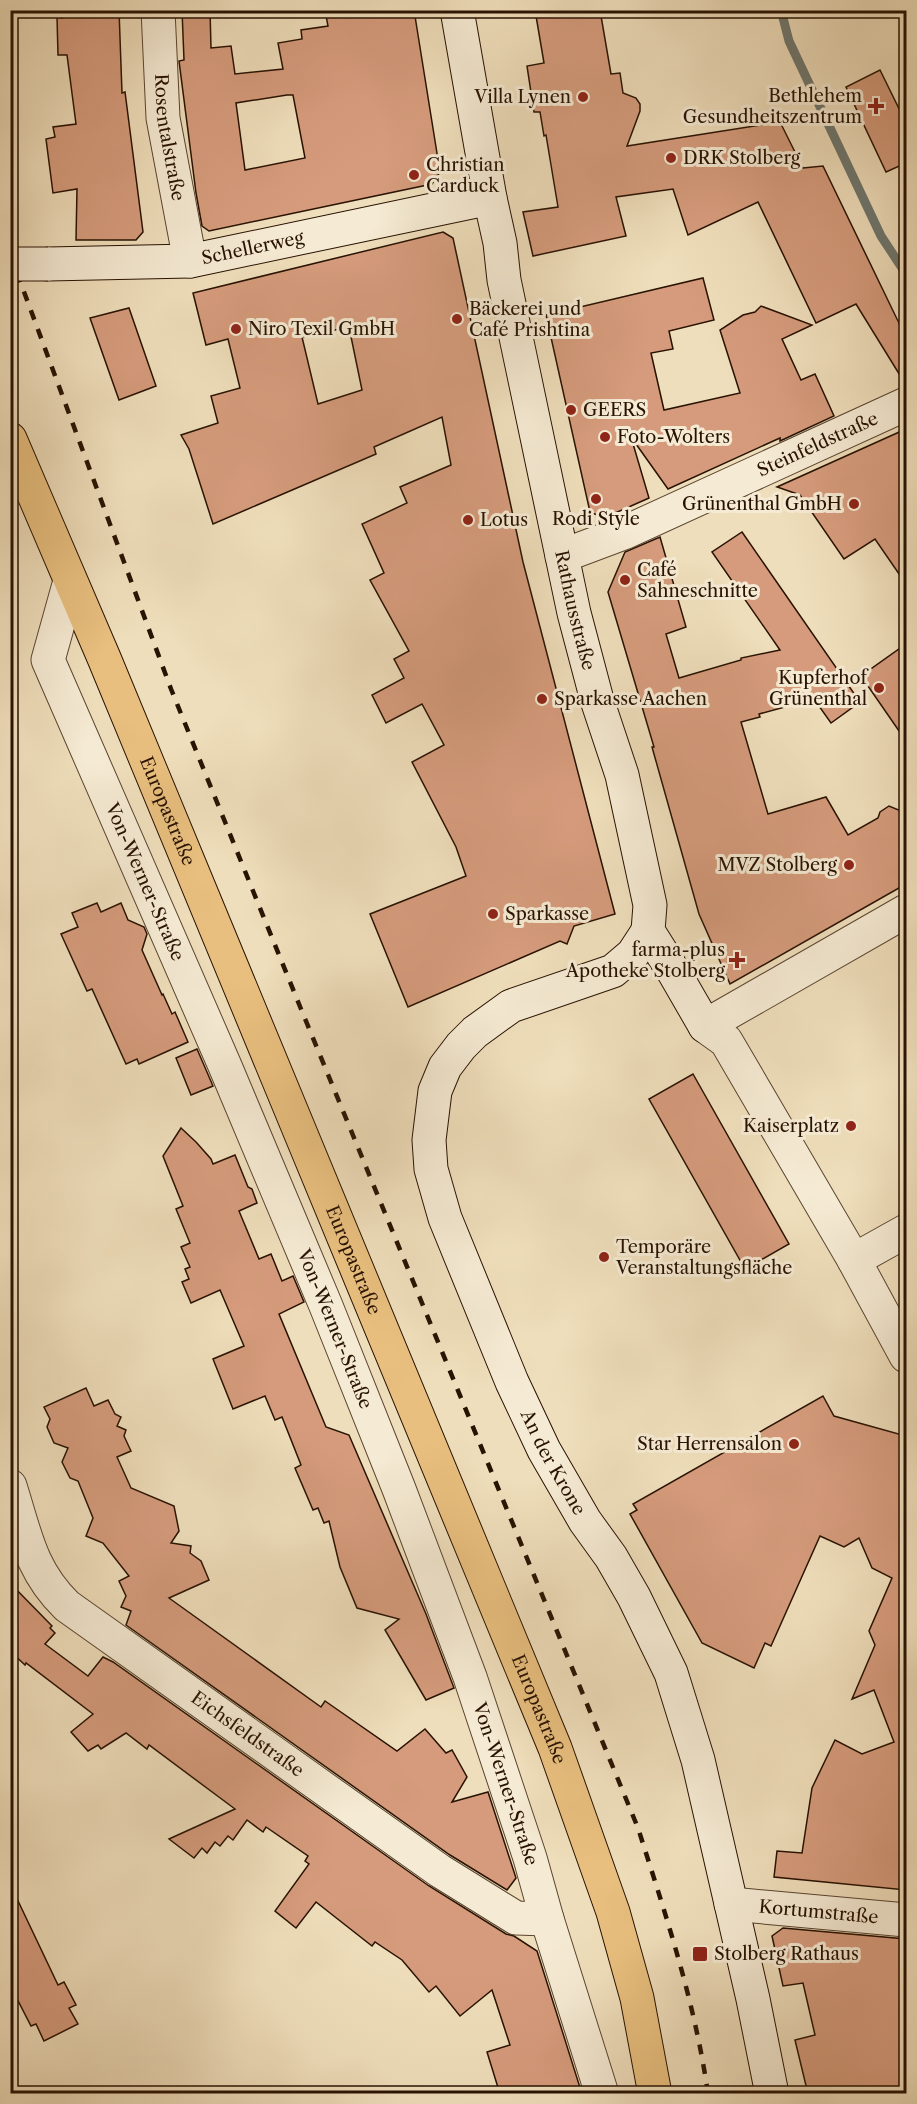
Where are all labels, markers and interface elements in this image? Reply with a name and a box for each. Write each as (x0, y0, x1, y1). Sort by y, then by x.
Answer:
street label: Rosentalstraße (150, 73, 189, 203)
place label: Bethlehem Gesundheitszentrum (683, 85, 862, 128)
place label: Villa Lynen (473, 86, 571, 108)
marker: Villa Lynen (576, 90, 590, 104)
marker: Bethlehem Gesundheitszentrum (867, 97, 885, 115)
place label: DRK Stolberg (683, 147, 801, 169)
marker: DRK Stolberg (664, 151, 678, 165)
place label: Christian Carduck (426, 154, 505, 197)
marker: Christian Carduck (407, 168, 421, 182)
street label: Schellerweg (199, 226, 306, 269)
place label: Bäckerei und Café Prishtina (469, 298, 591, 341)
marker: Bäckerei und Café Prishtina (450, 312, 464, 326)
place label: Niro Texil GmbH (248, 318, 395, 340)
marker: Niro Texil GmbH (229, 322, 243, 336)
place label: GEERS (583, 399, 646, 421)
marker: GEERS (564, 403, 578, 417)
street label: Steinfeldstraße (754, 407, 881, 482)
place label: Foto-Wolters (617, 426, 730, 448)
marker: Foto-Wolters (598, 430, 612, 444)
marker: Rodi Style (589, 492, 603, 506)
place label: Grünenthal GmbH (682, 493, 842, 515)
marker: Grünenthal GmbH (847, 497, 861, 511)
place label: Rodi Style (552, 508, 640, 530)
place label: Lotus (480, 509, 528, 531)
marker: Lotus (461, 513, 475, 527)
street label: Rathausstraße (550, 548, 600, 673)
place label: Café Sahneschnitte (637, 559, 758, 602)
marker: Café Sahneschnitte (618, 573, 632, 587)
place label: Kupferhof Grünenthal (769, 667, 870, 710)
marker: Kupferhof Grünenthal (872, 681, 886, 695)
place label: Sparkasse Aachen (554, 688, 707, 710)
marker: Sparkasse Aachen (535, 692, 549, 706)
street label: Europastraße (135, 753, 200, 869)
street label: Von-Werner-Straße (100, 798, 189, 964)
place label: MVZ Stolberg (717, 854, 837, 876)
marker: MVZ Stolberg (842, 858, 856, 872)
place label: Sparkasse (505, 903, 589, 925)
marker: Sparkasse (486, 907, 500, 921)
place label: farma-plus Apotheke Stolberg (565, 939, 725, 982)
marker: farma-plus Apotheke Stolberg (730, 953, 744, 967)
place label: Kaiserplatz (743, 1115, 839, 1137)
marker: Kaiserplatz (844, 1119, 858, 1133)
street label: Europastraße (321, 1202, 386, 1318)
place label: Temporäre Veranstaltungsfläche (615, 1236, 792, 1279)
street label: Von-Werner-Straße (292, 1245, 377, 1412)
marker: Temporäre Veranstaltungsfläche (597, 1250, 611, 1264)
street label: An der Krone (515, 1405, 590, 1519)
place label: Star Herrensalon (637, 1433, 782, 1455)
marker: Star Herrensalon (787, 1437, 801, 1451)
street label: Europastraße (507, 1651, 571, 1767)
street label: Eichsfeldstraße (187, 1687, 308, 1782)
street label: Von-Werner-Straße (468, 1699, 543, 1868)
street label: Kortumstraße (758, 1896, 879, 1928)
place label: Stolberg Rathaus (714, 1943, 859, 1965)
marker: Stolberg Rathaus (691, 1945, 709, 1963)

